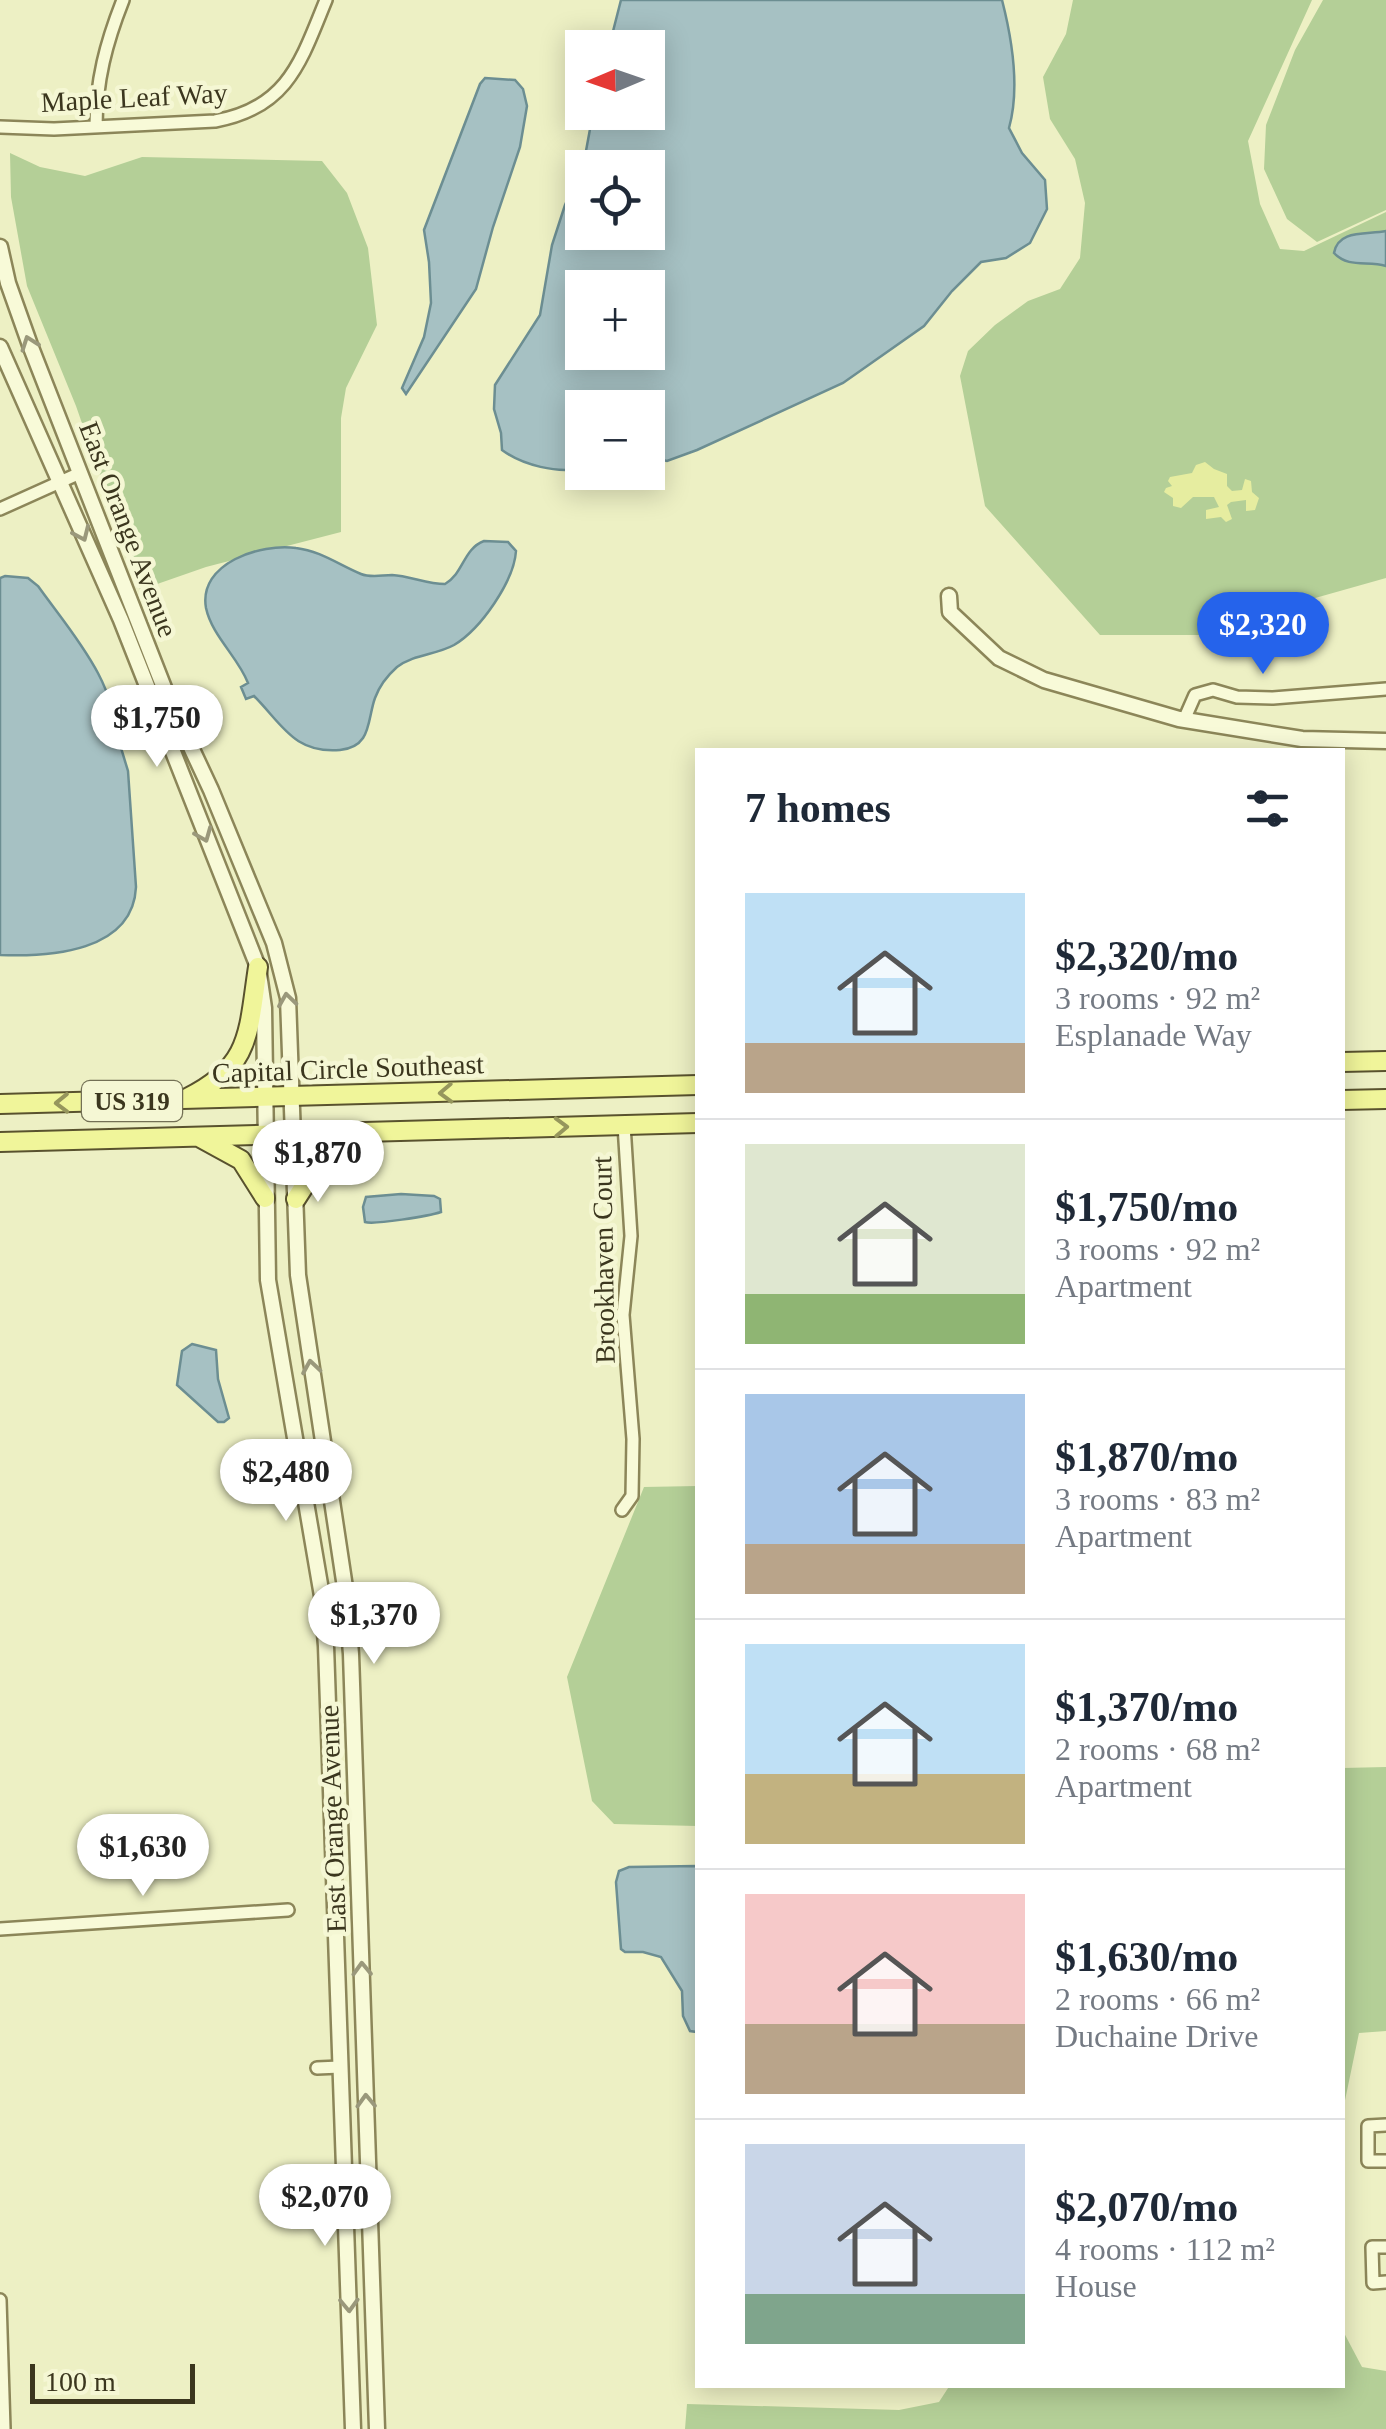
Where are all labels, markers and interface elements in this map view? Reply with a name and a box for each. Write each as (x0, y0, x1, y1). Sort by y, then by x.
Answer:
north arrow (565, 30, 665, 130)
map controls (565, 30, 665, 490)
street label: Maple Leaf Way (40, 77, 228, 118)
button: locate (565, 150, 665, 250)
button: + (565, 270, 665, 370)
one-way arrow (20, 335, 41, 352)
button: − (565, 390, 665, 490)
street label: East Orange Avenue (73, 417, 184, 641)
one-way arrow (70, 524, 90, 542)
pin: $2,320 (1182, 592, 1344, 677)
text: $2,320 (1219, 606, 1307, 642)
pin: $1,750 (76, 685, 238, 770)
text: $1,750 (113, 699, 201, 735)
icon: filters (1240, 781, 1295, 836)
text: 7 homes (745, 785, 891, 831)
one-way arrow (193, 825, 213, 843)
icon: home (825, 933, 945, 1053)
text: $2,320/mo (1055, 933, 1238, 979)
text: 3 rooms · 92 m² (1055, 980, 1260, 1016)
one-way arrow (277, 992, 298, 1008)
text: Esplanade Way (1055, 1017, 1252, 1053)
street label: Capital Circle Southeast (211, 1048, 485, 1089)
road number: US 319 (82, 1081, 182, 1121)
one-way arrow (437, 1082, 453, 1103)
one-way arrow (54, 1092, 70, 1113)
one-way arrow (554, 1117, 570, 1138)
pin: $1,870 (237, 1120, 399, 1205)
text: $1,870 (274, 1134, 362, 1170)
street label: Brookhaven Court (586, 1156, 621, 1364)
icon: home (825, 1184, 945, 1304)
text: $1,750/mo (1055, 1184, 1238, 1230)
text: 3 rooms · 92 m² (1055, 1231, 1260, 1267)
text: Apartment (1055, 1268, 1192, 1304)
one-way arrow (301, 1358, 322, 1375)
icon: home (825, 1434, 945, 1554)
text: $1,870/mo (1055, 1434, 1238, 1480)
pin: $2,480 (205, 1439, 367, 1524)
text: $2,480 (242, 1453, 330, 1489)
text: 3 rooms · 83 m² (1055, 1481, 1260, 1517)
text: Apartment (1055, 1518, 1192, 1554)
pin: $1,370 (293, 1582, 455, 1667)
text: $1,370 (330, 1596, 418, 1632)
icon: home (825, 1684, 945, 1804)
text: $1,370/mo (1055, 1684, 1238, 1730)
street label: East Orange Avenue (313, 1704, 352, 1933)
text: 2 rooms · 68 m² (1055, 1731, 1260, 1767)
text: Apartment (1055, 1768, 1192, 1804)
pin: $1,630 (62, 1814, 224, 1899)
text: $1,630 (99, 1828, 187, 1864)
icon: home (825, 1934, 945, 2054)
text: $1,630/mo (1055, 1934, 1238, 1980)
one-way arrow (352, 1960, 373, 1976)
text: 2 rooms · 66 m² (1055, 1981, 1260, 2017)
text: Duchaine Drive (1055, 2018, 1258, 2054)
one-way arrow (356, 2092, 377, 2108)
pin: $2,070 (244, 2164, 406, 2249)
text: $2,070 (281, 2178, 369, 2214)
icon: home (825, 2184, 945, 2304)
text: $2,070/mo (1055, 2184, 1238, 2230)
text: 4 rooms · 112 m² (1055, 2231, 1275, 2267)
text: House (1055, 2268, 1137, 2304)
one-way arrow (338, 2297, 359, 2313)
scale bar (30, 2359, 195, 2404)
text: 100 m (45, 2366, 116, 2397)

